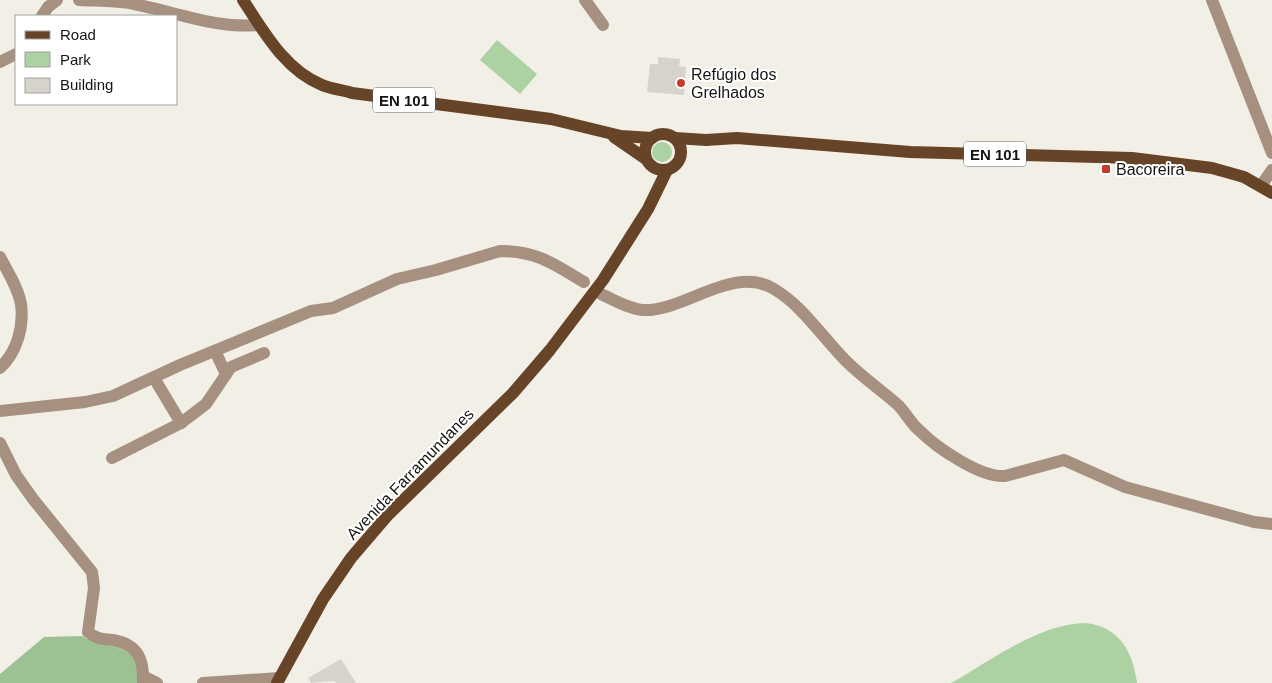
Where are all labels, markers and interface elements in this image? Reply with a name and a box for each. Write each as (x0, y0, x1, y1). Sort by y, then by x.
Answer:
legend (15, 15, 178, 105)
text: Road (60, 26, 96, 43)
text: Park (60, 51, 91, 68)
place label: Refúgio dos Grelhados (691, 66, 776, 101)
text: Building (60, 76, 113, 93)
marker: Refúgio dos Grelhados (675, 77, 687, 89)
road number: EN 101 (373, 88, 435, 112)
road number: EN 101 (964, 142, 1026, 166)
place label: Bacoreira (1116, 161, 1185, 178)
marker: Bacoreira (1100, 163, 1112, 175)
street label: Avenida Farramundanes (343, 405, 477, 543)

